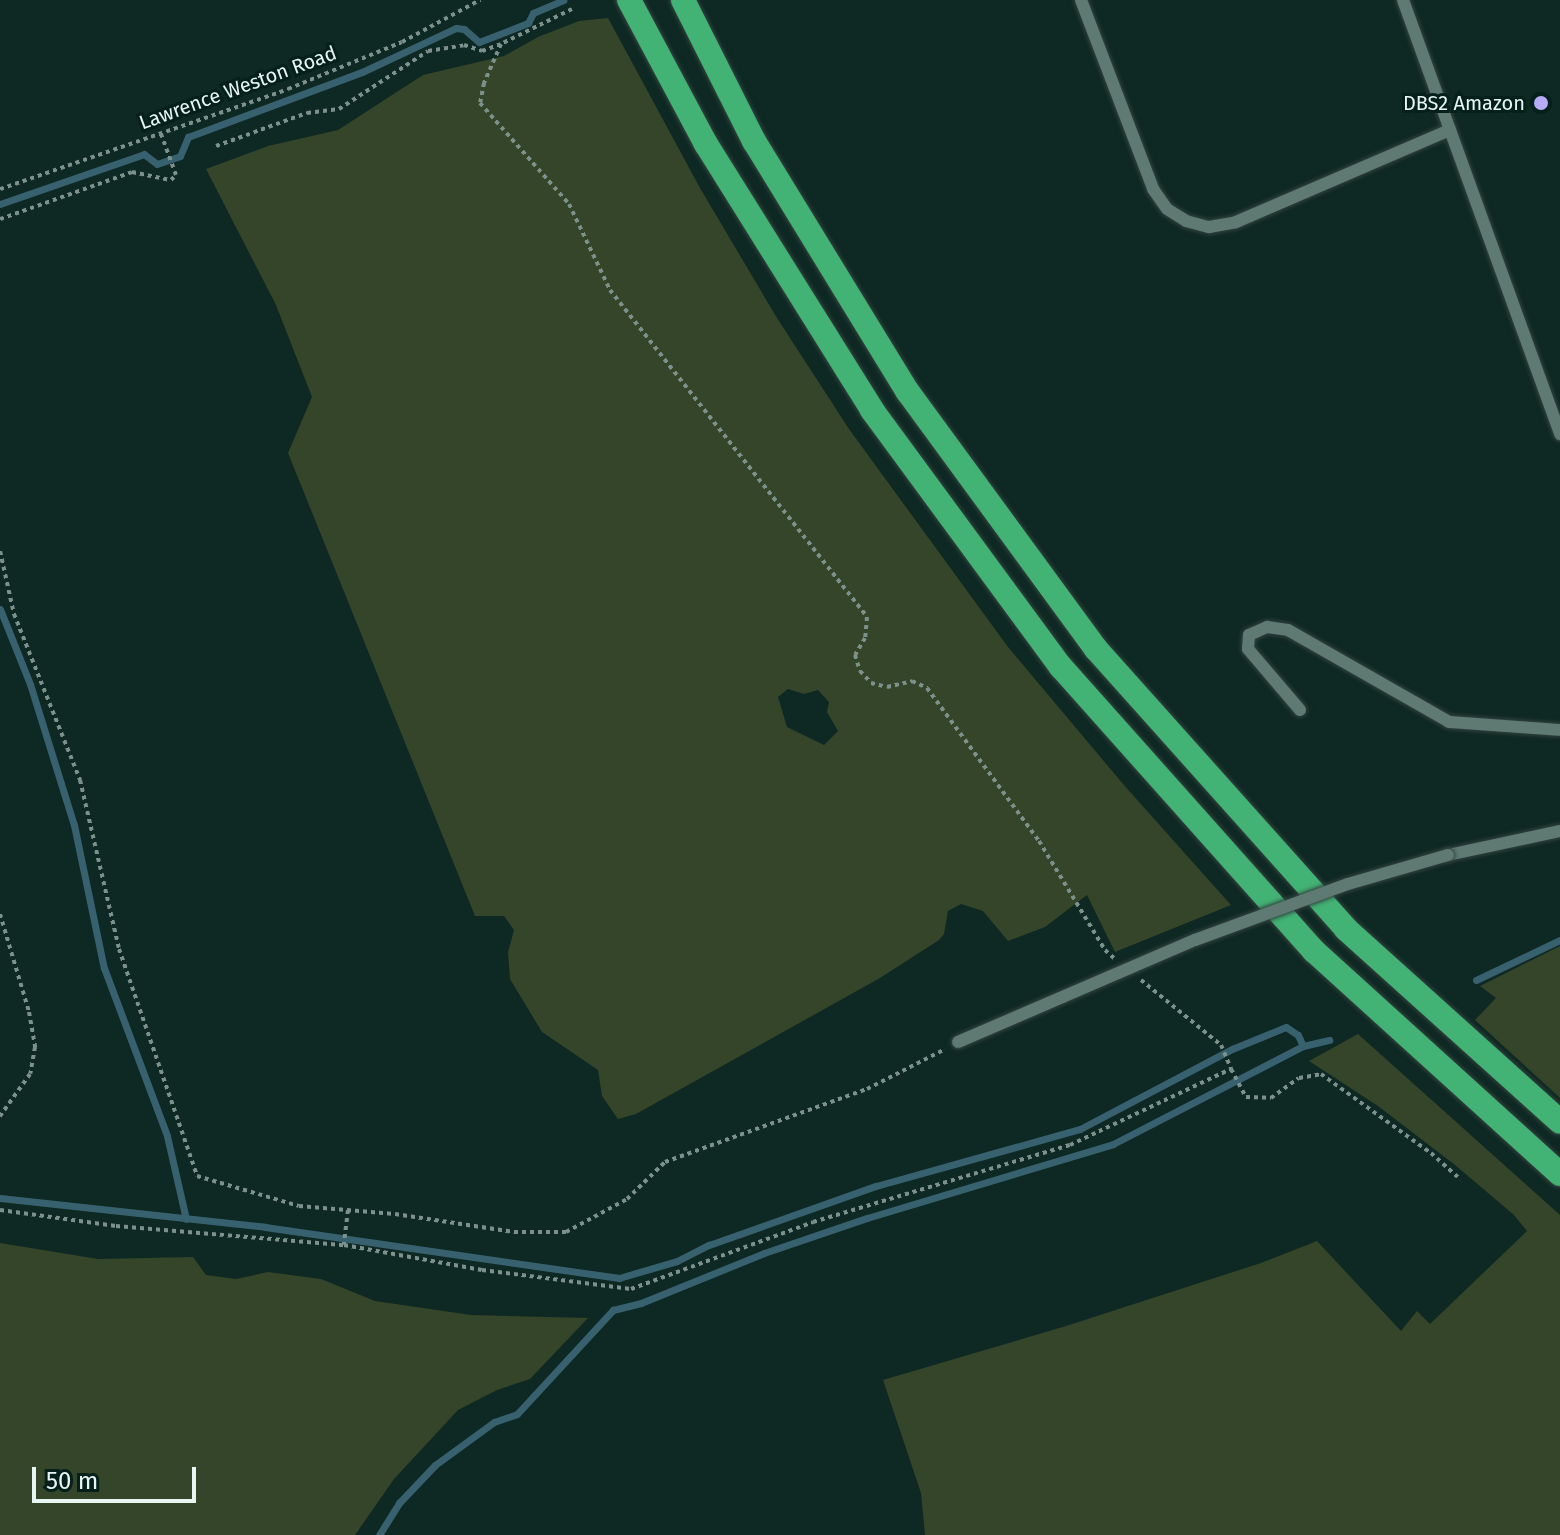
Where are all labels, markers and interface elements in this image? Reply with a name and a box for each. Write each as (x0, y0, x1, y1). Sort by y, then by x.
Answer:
street label: Lawrence Weston Road (136, 41, 340, 135)
place label: DBS2 Amazon (1403, 91, 1525, 115)
marker: DBS2 Amazon (1532, 94, 1550, 112)
scale bar (36, 1451, 200, 1501)
text: 50 m (46, 1467, 98, 1495)

